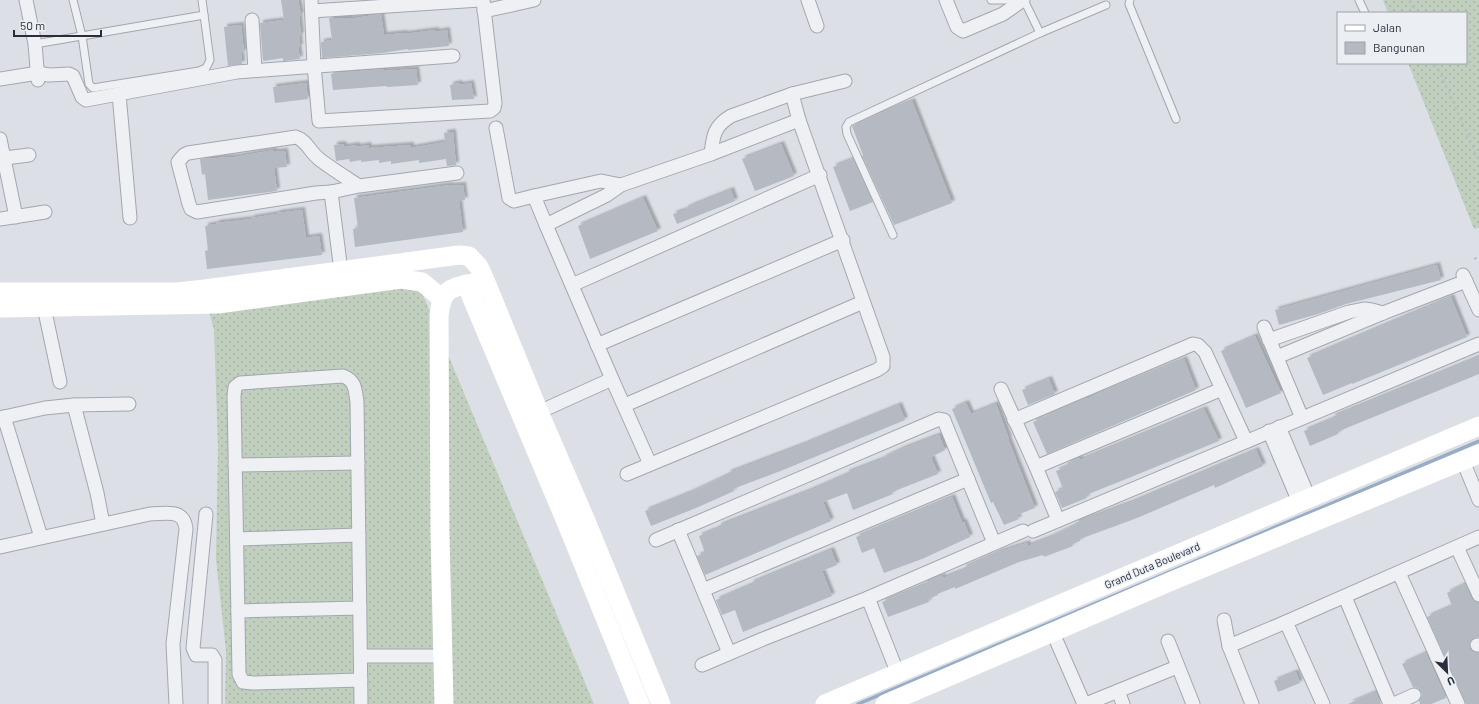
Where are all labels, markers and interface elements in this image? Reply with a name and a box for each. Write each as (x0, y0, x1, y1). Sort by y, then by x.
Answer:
scale bar (14, 12, 101, 38)
legend (1337, 12, 1467, 64)
text: 50 m (20, 18, 45, 32)
text: Jalan (1373, 20, 1401, 34)
text: Bangunan (1373, 40, 1425, 54)
street label: Grand Duta Boulevard (1102, 539, 1202, 591)
north arrow (1427, 652, 1467, 692)
text: U (1445, 674, 1457, 689)

